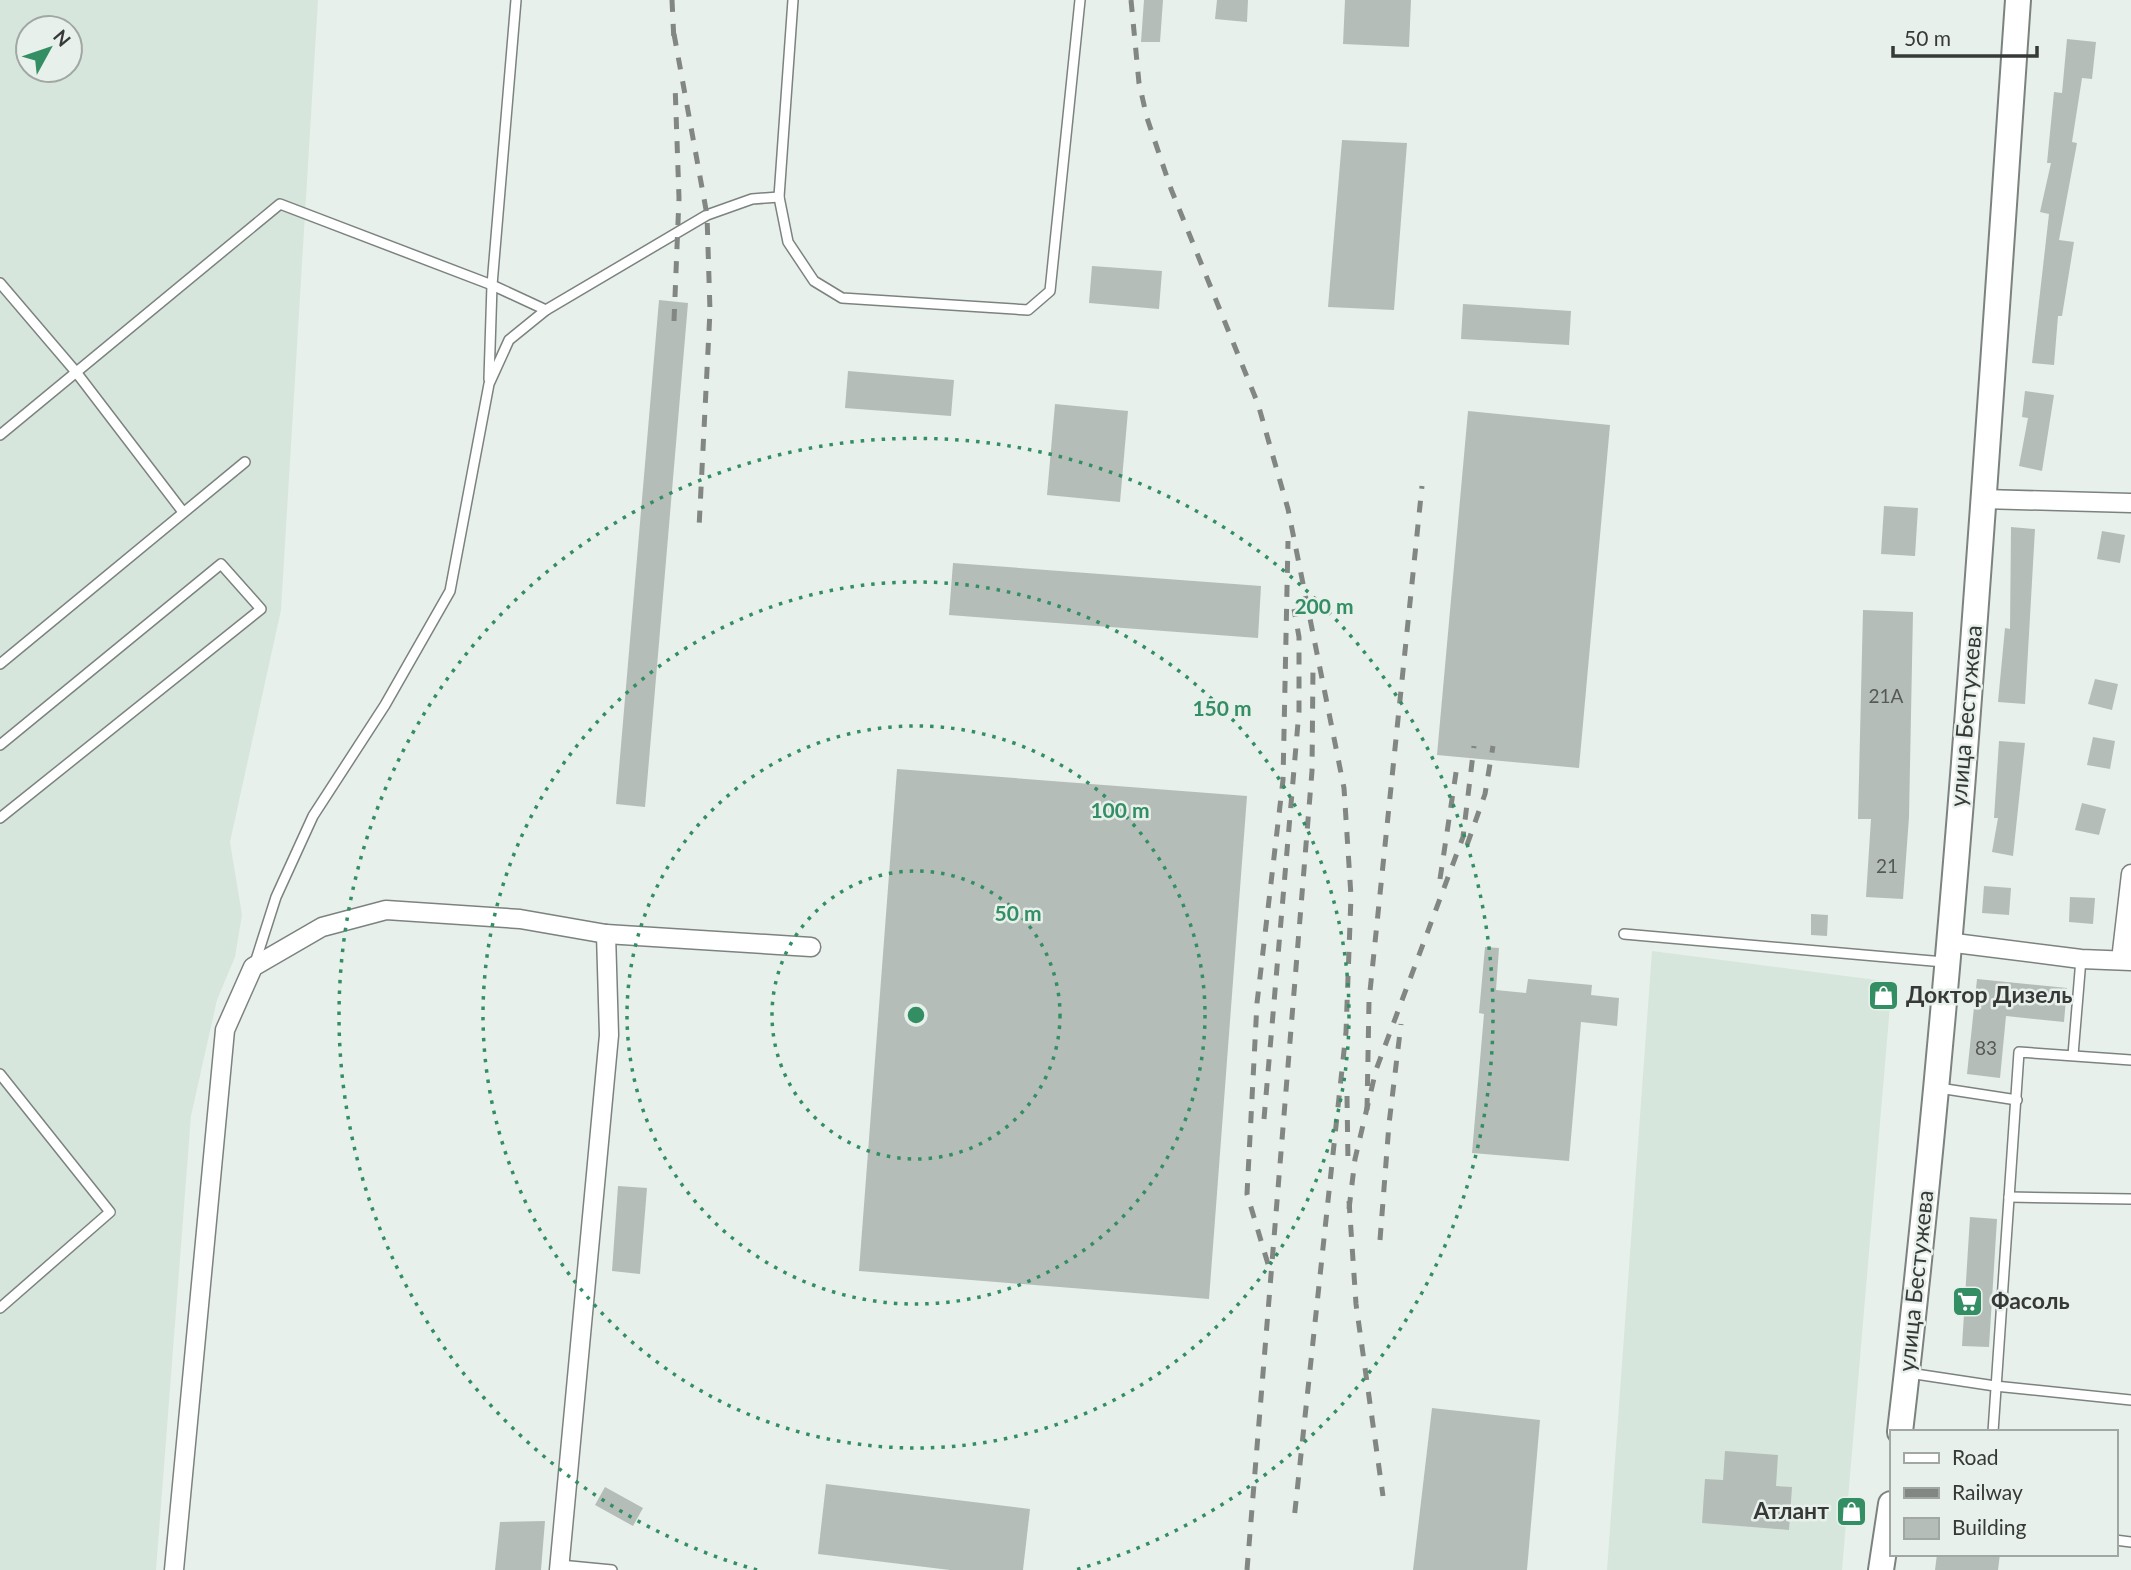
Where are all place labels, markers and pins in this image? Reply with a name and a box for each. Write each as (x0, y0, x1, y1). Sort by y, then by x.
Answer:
shop icon: Доктор Дизель (1866, 978, 1900, 1012)
place label: Доктор Дизель (1906, 980, 2072, 1008)
centre of rings (904, 1003, 928, 1027)
supermarket icon: Фасоль (1951, 1284, 1985, 1318)
place label: Фасоль (1991, 1286, 2070, 1314)
shop icon: Атлант (1835, 1494, 1869, 1528)
place label: Атлант (1752, 1496, 1829, 1524)

